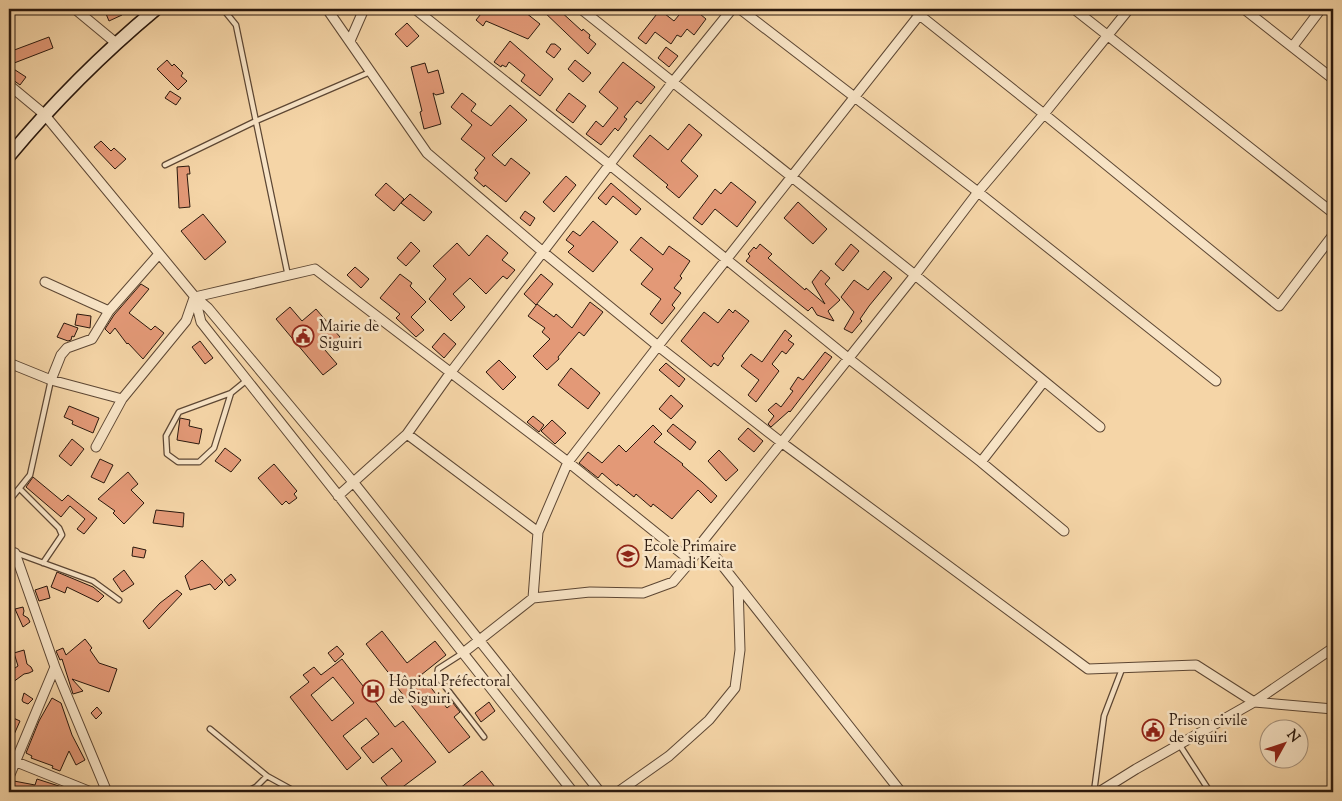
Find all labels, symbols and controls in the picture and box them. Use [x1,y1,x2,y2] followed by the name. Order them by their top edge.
[319,317,379,355] place label: Mairie de Siguiri
[291,324,315,348] public building icon: Mairie de Siguiri
[644,537,736,575] place label: Ecole Primaire Mamadi Keita
[616,544,640,568] school or university icon: Ecole Primaire Mamadi Keita
[389,672,510,710] place label: Hôpital Préfectoral de Siguiri
[361,679,385,703] hospital icon: Hôpital Préfectoral de Siguiri
[1169,711,1247,749] place label: Prison civile de siguiri
[1141,718,1165,742] public building icon: Prison civile de siguiri
[1260,718,1310,768] north arrow
[1281,726,1304,748] text: N

